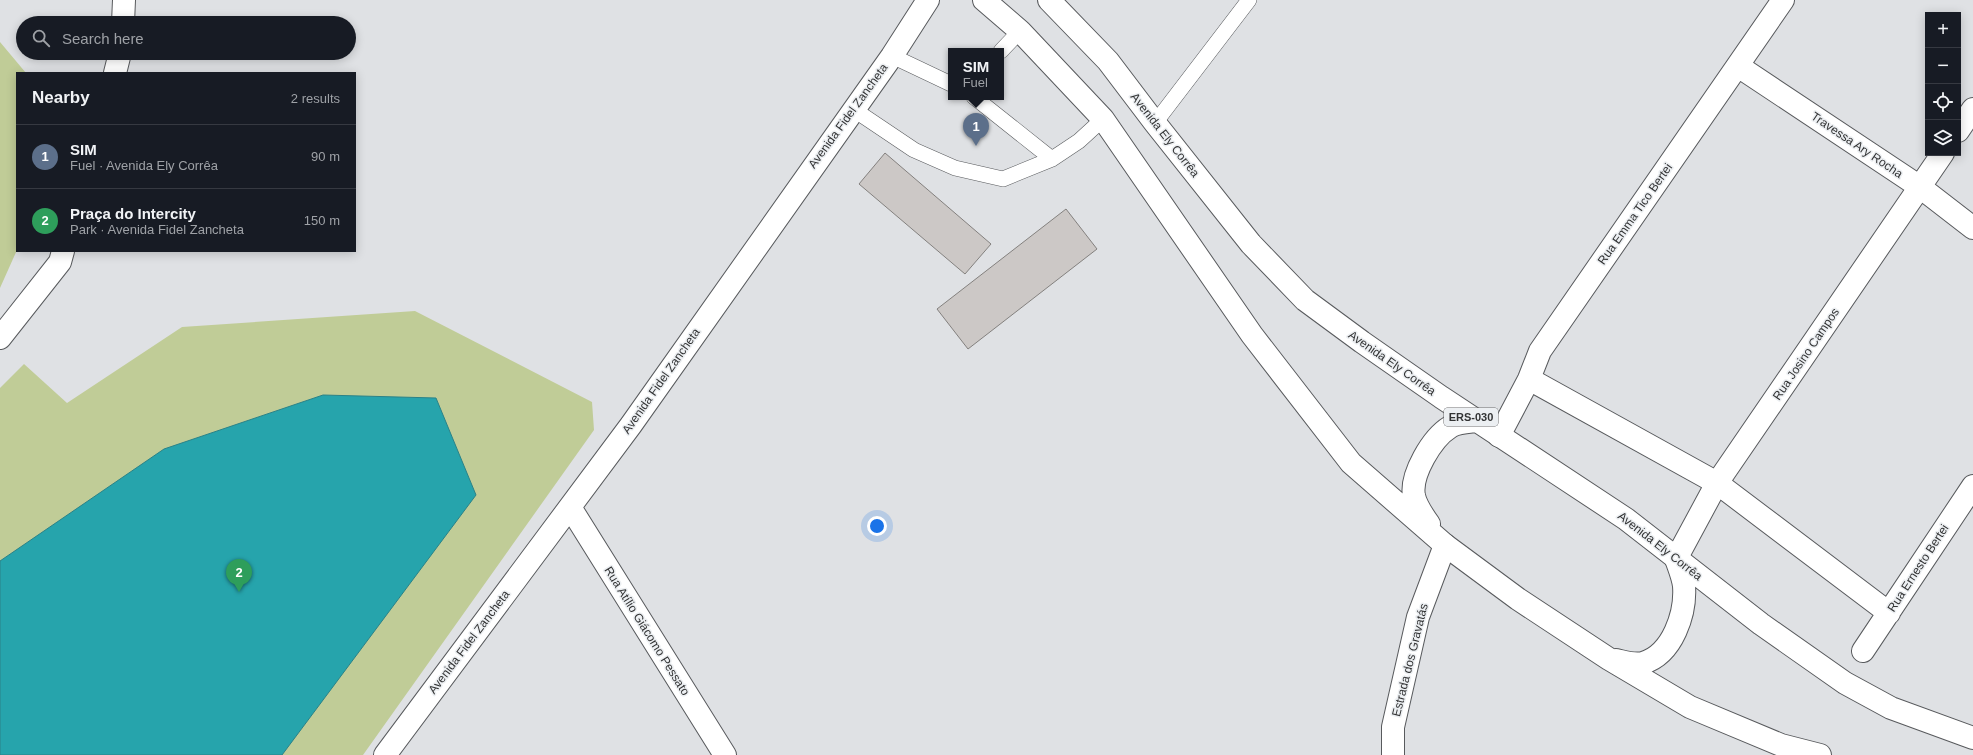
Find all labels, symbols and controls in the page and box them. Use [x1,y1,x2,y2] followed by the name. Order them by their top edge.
[1925,12,1961,156] map controls
[1925,12,1961,48] button: +
[16,16,356,60] search box
[30,27,52,49] icon: search
[62,30,144,47] text: Search here
[948,48,1004,100] popup
[1925,48,1961,84] button: −
[963,58,989,75] text: SIM
[805,61,891,171] street label: Avenida Fidel Zancheta
[963,75,988,90] text: Fuel
[1925,84,1961,120] button: locate
[32,88,90,107] text: Nearby
[1128,90,1202,180] street label: Avenida Ely Corrêa
[291,91,340,106] text: 2 results
[1808,109,1906,181] street label: Travessa Ary Rocha
[963,113,989,146] pin: 1
[1925,120,1961,156] button: layers
[70,141,97,158] text: SIM
[41,149,49,164] text: 1
[311,149,340,164] text: 90 m
[70,158,218,173] text: Fuel · Avenida Ely Corrêa
[1595,161,1675,267] street label: Rua Emma Tico Bertei
[70,205,196,222] text: Praça do Intercity
[41,213,49,228] text: 2
[304,213,340,228] text: 150 m
[70,222,244,237] text: Park · Avenida Fidel Zancheta
[1770,305,1842,403] street label: Rua Josino Campos
[619,325,703,437] street label: Avenida Fidel Zancheta
[1346,328,1439,399] street label: Avenida Ely Corrêa
[1444,408,1498,426] road number: ERS-030
[1615,509,1705,583] street label: Avenida Ely Corrêa
[867,516,887,536] your location
[1885,522,1951,614] street label: Rua Ernesto Bertei
[226,559,252,592] pin: 2
[601,564,693,698] street label: Rua Atílio Giácomo Pessato
[426,587,513,696] street label: Avenida Fidel Zancheta
[1389,602,1431,718] street label: Estrada dos Gravatás

